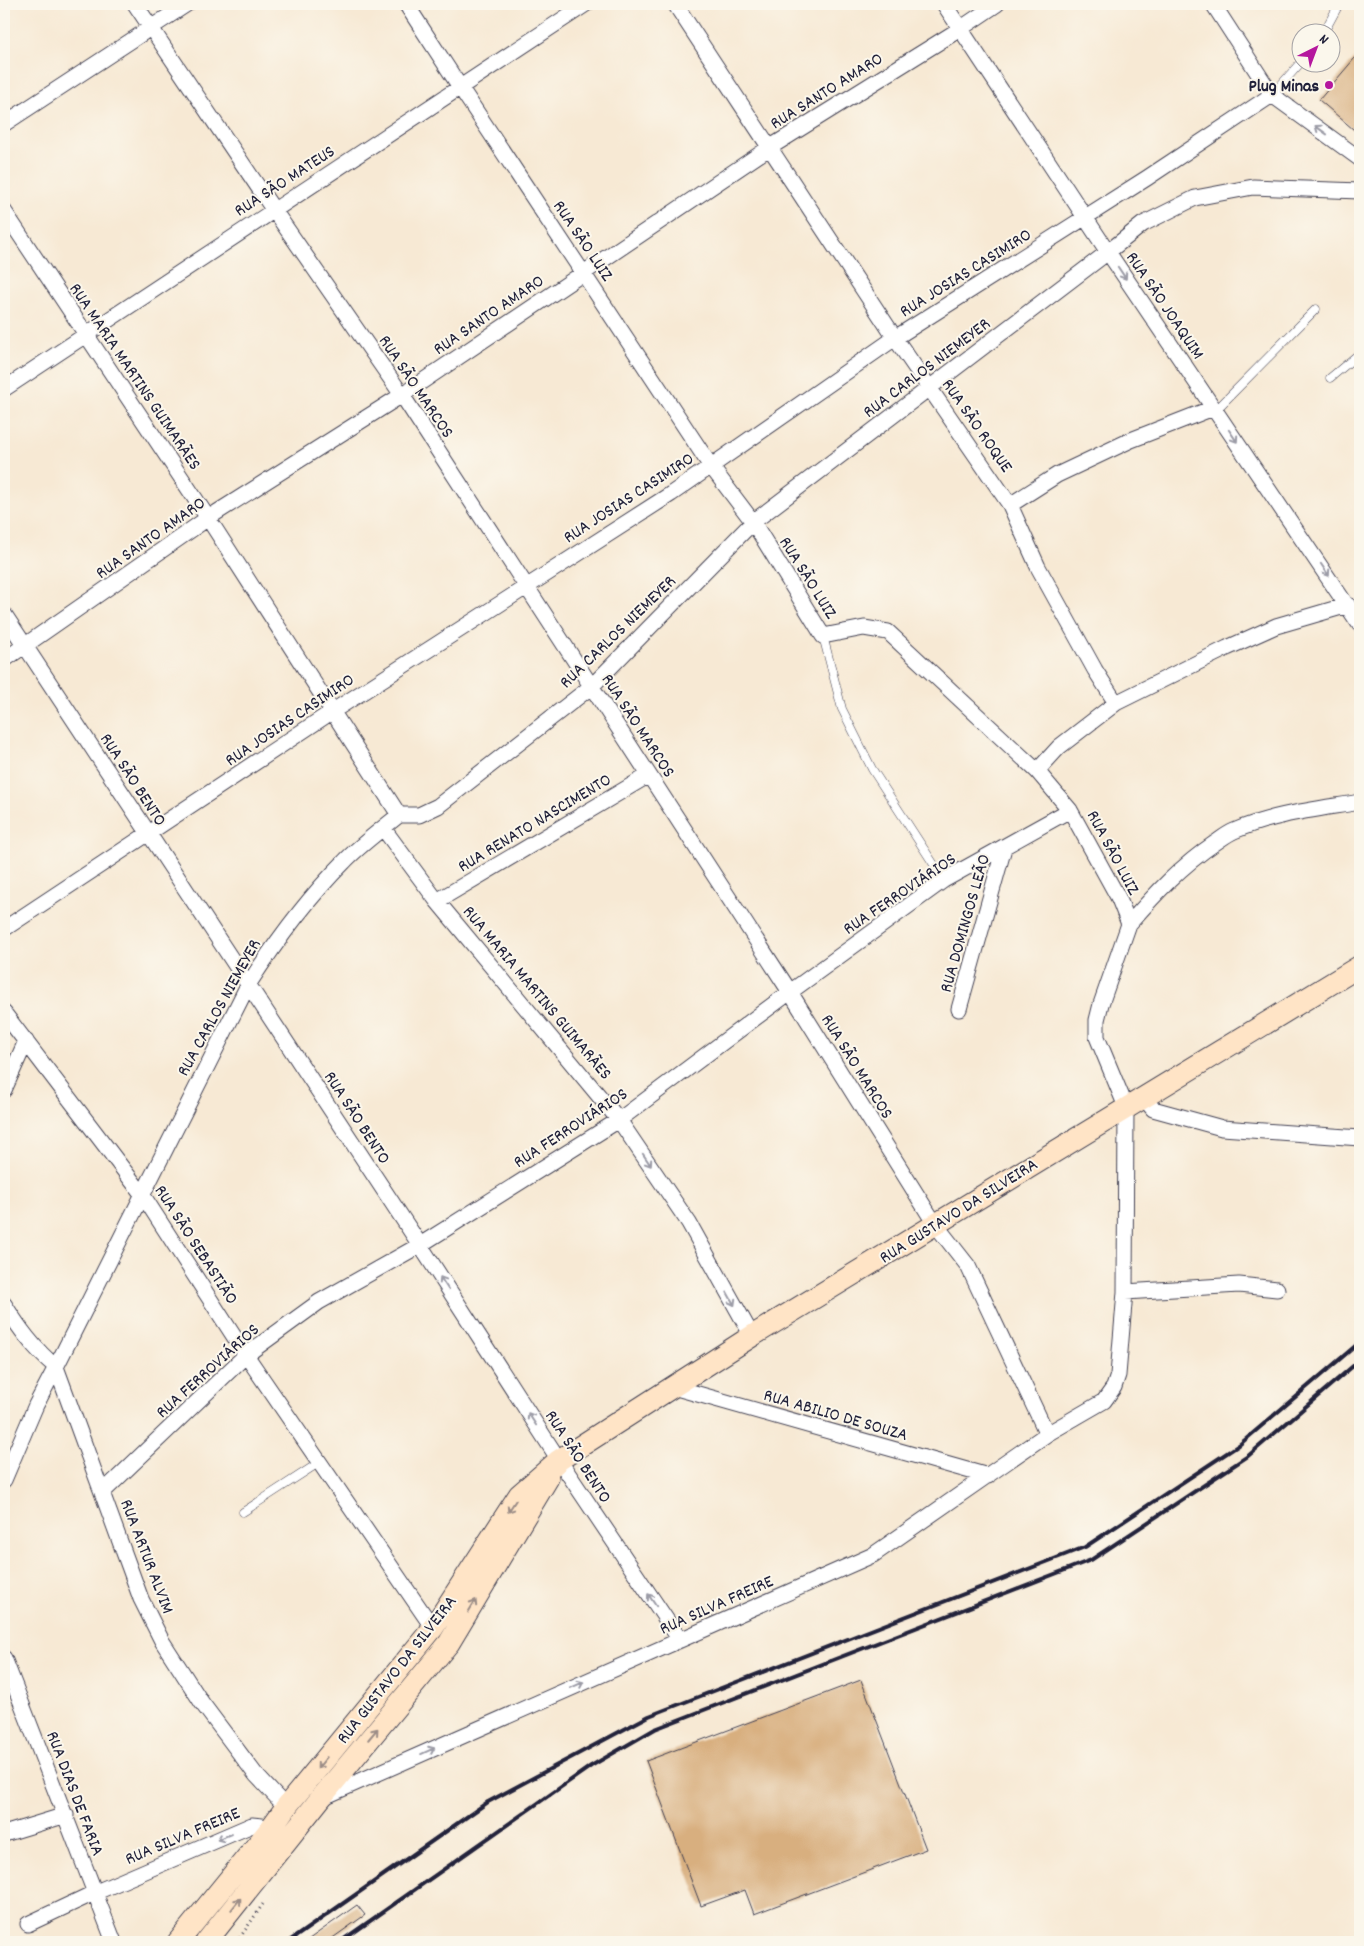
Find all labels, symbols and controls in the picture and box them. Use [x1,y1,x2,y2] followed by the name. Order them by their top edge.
[1292,22,1342,72] north arrow
[1314,30,1333,50] text: N
[766,47,889,137] street label: RUA SANTO AMARO
[1249,75,1319,100] place label: Plug Minas
[1323,79,1335,91] marker: Plug Minas
[1314,125,1328,135] one-way arrow
[230,140,341,224] street label: RUA SÃO MATEUS
[546,196,618,287] street label: RUA SÃO LUIZ
[896,223,1037,325] street label: RUA JOSIAS CASIMIRO
[1119,248,1209,365] street label: RUA SÃO JOAQUIM
[1117,266,1127,280] one-way arrow
[429,270,550,363] street label: RUA SANTO AMARO
[62,279,206,476] street label: RUA MARIA MARTINS GUIMARÃES
[859,313,996,425] street label: RUA CARLOS NIEMEYER
[371,331,459,444] street label: RUA SÃO MARCOS
[934,374,1018,478] street label: RUA SÃO ROQUE
[1228,429,1238,443] one-way arrow
[559,447,700,551] street label: RUA JOSIAS CASIMIRO
[91,492,211,586] street label: RUA SANTO AMARO
[772,532,842,624] street label: RUA SÃO LUIZ
[1320,563,1330,577] one-way arrow
[555,570,683,695] street label: RUA CARLOS NIEMEYER
[221,668,360,774] street label: RUA JOSIAS CASIMIRO
[594,669,680,783] street label: RUA SÃO MARCOS
[92,729,171,832] street label: RUA SÃO BENTO
[454,768,617,880] street label: RUA RENATO NASCIMENTO
[1079,806,1145,900] street label: RUA SÃO LUIZ
[839,848,962,942] street label: RUA FERROVIÁRIOS
[935,852,998,996] street label: RUA DOMINGOS LEÃO
[456,901,617,1086] street label: RUA MARIA MARTINS GUIMARÃES
[172,935,268,1081] street label: RUA CARLOS NIEMEYER
[814,1010,898,1125] street label: RUA SÃO MARCOS
[316,1067,395,1170] street label: RUA SÃO BENTO
[509,1083,633,1175] street label: RUA FERROVIÁRIOS
[642,1153,652,1167] one-way arrow
[875,1153,1043,1271] street label: RUA GUSTAVO DA SILVEIRA
[147,1181,243,1310] street label: RUA SÃO SEBASTIÃO
[439,1276,450,1290] one-way arrow
[726,1291,736,1306] one-way arrow
[151,1318,266,1425] street label: RUA FERROVIÁRIOS
[760,1384,911,1449] street label: RUA ABILIO DE SOUZA
[537,1406,616,1509] street label: RUA SÃO BENTO
[527,1413,537,1427] one-way arrow
[112,1496,179,1618] street label: RUA ARTUR ALVIM
[506,1499,516,1513] one-way arrow
[656,1570,778,1643] street label: RUA SILVA FREIRE
[332,1591,464,1750] street label: RUA GUSTAVO DA SILVEIRA
[647,1593,657,1607] one-way arrow
[467,1599,477,1613] one-way arrow
[569,1680,584,1690] one-way arrow
[38,1728,109,1860] street label: RUA DIAS DE FARIA
[368,1728,379,1741] one-way arrow
[420,1745,435,1755] one-way arrow
[316,1756,327,1769] one-way arrow
[122,1802,244,1873] street label: RUA SILVA FREIRE
[217,1833,232,1843] one-way arrow
[231,1898,242,1911] one-way arrow

